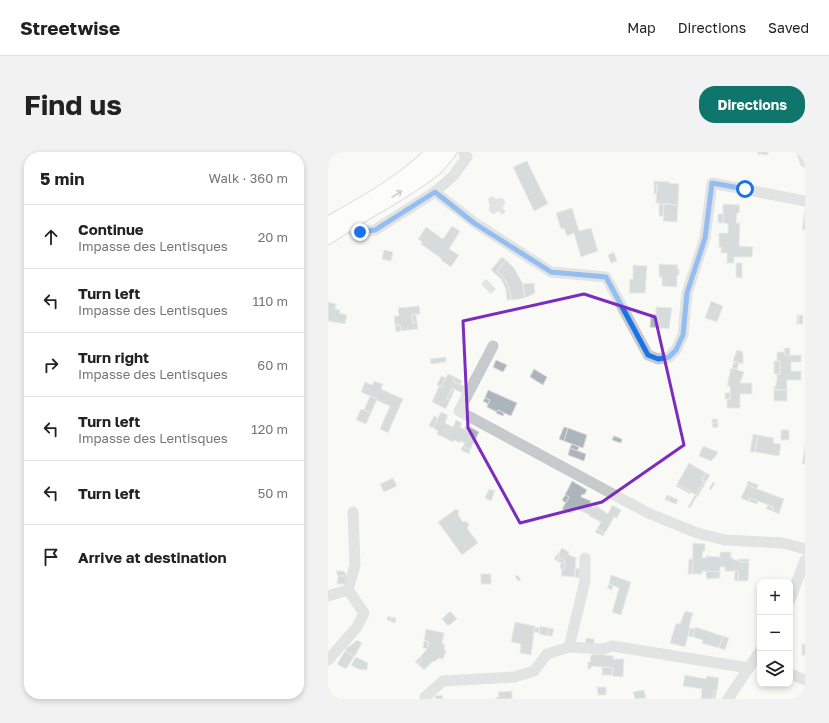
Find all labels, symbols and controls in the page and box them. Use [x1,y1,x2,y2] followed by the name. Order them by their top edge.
[20,16,120,39] text: Streetwise
[627,19,656,36] text: Map
[678,19,746,36] text: Directions
[768,19,809,36] text: Saved
[699,86,805,123] button: Directions
[24,88,122,121] text: Find us
[40,168,84,189] text: 5 min
[209,170,288,186] text: Walk · 360 m
[736,180,754,198] route start
[391,190,402,198] one-way arrow
[78,220,144,238] text: Continue
[351,223,369,241] route end
[40,226,62,248] icon: ahead
[258,229,288,245] text: 20 m
[78,238,228,254] text: Impasse des Lentisques
[78,284,140,302] text: Turn left
[40,290,62,312] icon: left
[253,293,288,309] text: 110 m
[78,302,228,318] text: Impasse des Lentisques
[78,348,149,366] text: Turn right
[40,354,62,376] icon: right
[257,357,288,373] text: 60 m
[78,366,228,382] text: Impasse des Lentisques
[78,412,140,430] text: Turn left
[40,418,62,440] icon: left
[251,421,288,437] text: 120 m
[78,430,228,446] text: Impasse des Lentisques
[40,482,62,504] icon: left
[78,484,140,502] text: Turn left
[258,485,288,501] text: 50 m
[40,546,62,568] icon: arrive
[78,548,227,566] text: Arrive at destination
[757,579,793,687] map controls
[757,579,793,615] button: +
[757,615,793,651] button: −
[757,651,793,687] button: layers

